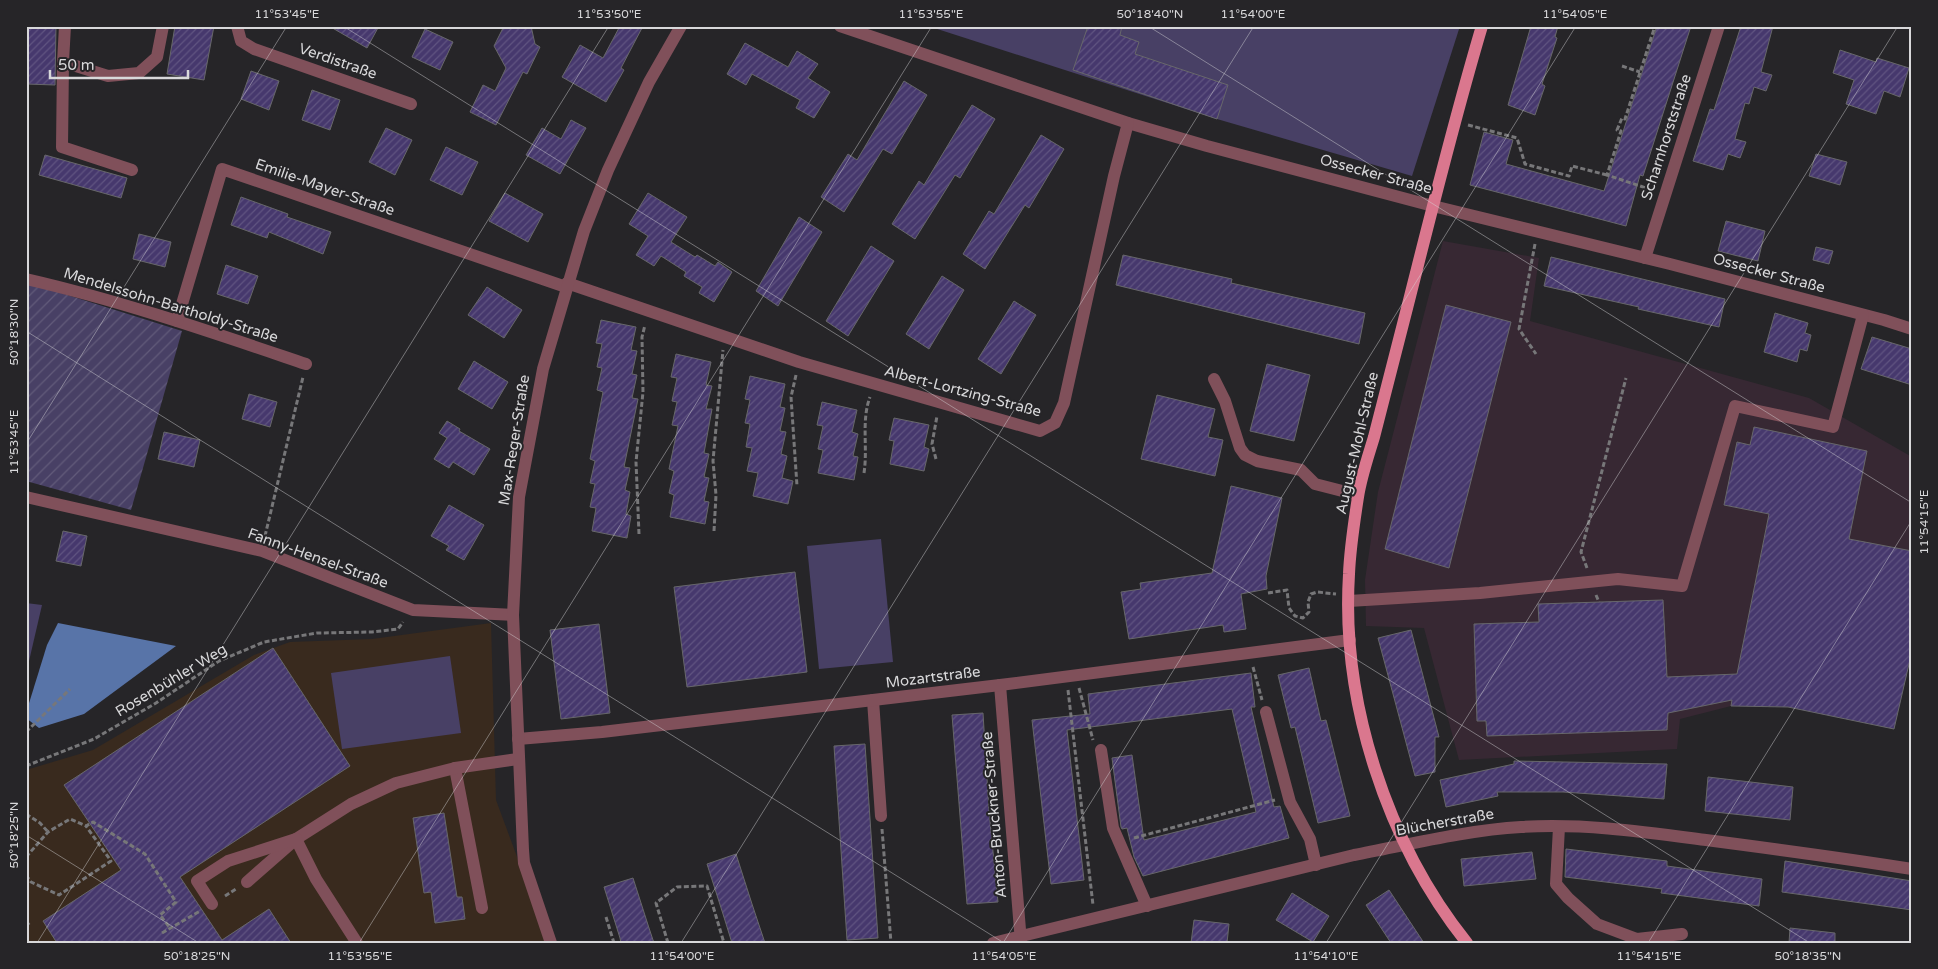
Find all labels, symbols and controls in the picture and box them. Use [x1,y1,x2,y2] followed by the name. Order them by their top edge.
[254,7,320,21] text: 11°53'45"E
[576,7,642,21] text: 11°53'50"E
[898,7,964,21] text: 11°53'55"E
[1117,7,1184,21] text: 50°18'40"N
[1220,7,1286,21] text: 11°54'00"E
[1542,7,1608,21] text: 11°54'05"E
[297,39,379,83] street label: Verdistraße
[50,48,188,80] scale bar
[58,56,95,74] text: 50 m
[1637,72,1695,202] street label: Scharnhorststraße
[1318,150,1434,198] street label: Ossecker Straße
[253,155,397,219] street label: Emilie-Mayer-Straße
[1711,249,1827,297] street label: Ossecker Straße
[62,264,280,346] street label: Mendelssohn-Bartholdy-Straße
[7,299,21,366] text: 50°18'30"N
[883,361,1043,421] street label: Albert-Lortzing-Straße
[1332,370,1382,516] street label: August-Mohl-Straße
[495,373,533,507] street label: Max-Reger-Straße
[7,409,21,475] text: 11°53'45"E
[1917,489,1931,555] text: 11°54'15"E
[245,524,391,592] street label: Fanny-Hensel-Straße
[112,640,230,720] street label: Rosenbühler Weg
[885,662,981,692] street label: Mozartstraße
[978,731,1010,899] street label: Anton-Bruckner-Straße
[7,802,21,869] text: 50°18'25"N
[1395,805,1495,839] street label: Blücherstraße
[164,949,231,963] text: 50°18'25"N
[327,949,393,963] text: 11°53'55"E
[649,949,715,963] text: 11°54'00"E
[971,949,1037,963] text: 11°54'05"E
[1293,949,1359,963] text: 11°54'10"E
[1616,949,1682,963] text: 11°54'15"E
[1775,949,1842,963] text: 50°18'35"N

